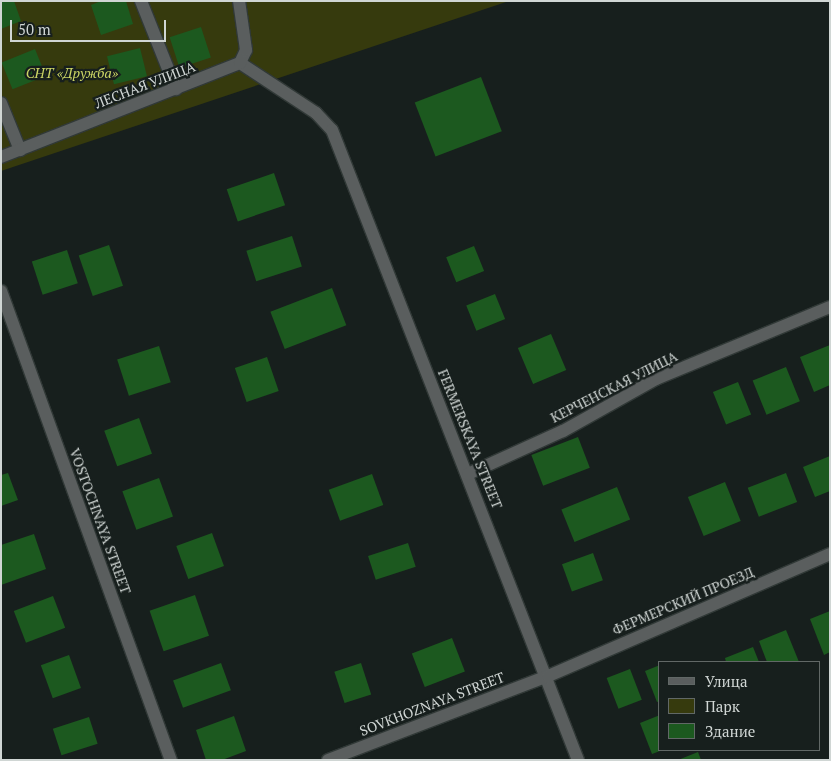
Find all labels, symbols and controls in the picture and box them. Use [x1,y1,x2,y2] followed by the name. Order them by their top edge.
[12,10,169,42] scale bar
[18,19,51,39] text: 50 m
[92,58,198,112] street label: ЛЕСНАЯ УЛИЦА
[26,65,118,81] park label: СНТ «Дружба»
[548,348,680,426] street label: КЕРЧЕНСКАЯ УЛИЦА
[434,367,506,511] street label: FERMERSKAYA STREET
[66,446,134,596] street label: VOSTOCHNAYA STREET
[610,564,756,638] street label: ФЕРМЕРСКИЙ ПРОЕЗД
[658,661,821,751] legend
[357,669,507,739] street label: SOVKHOZNAYA STREET
[705,671,748,691] text: Улица
[705,696,740,716] text: Парк
[705,721,755,741] text: Здание

